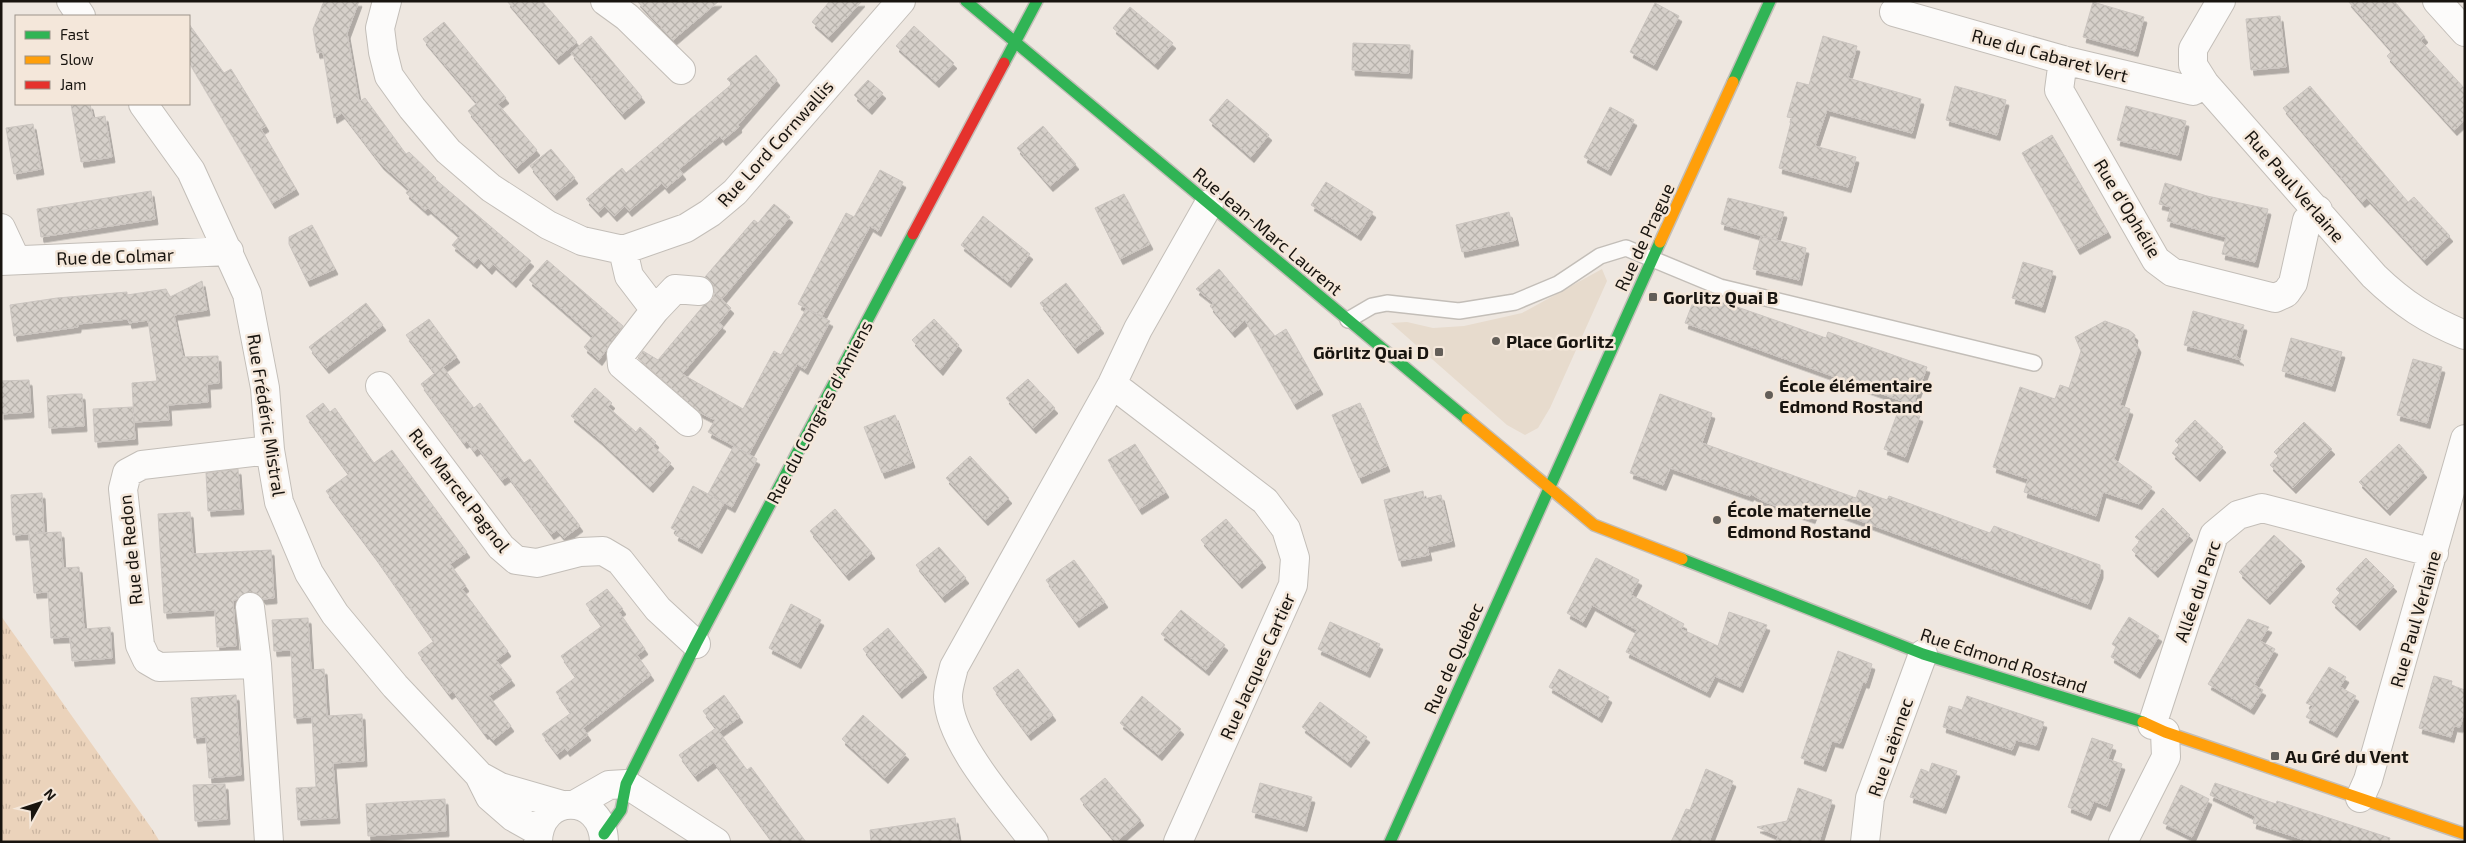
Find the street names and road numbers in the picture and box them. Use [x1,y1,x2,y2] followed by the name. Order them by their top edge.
[1969,24,2131,87] street label: Rue du Cabaret Vert
[712,75,838,211] street label: Rue Lord Cornwallis
[2240,125,2350,247] street label: Rue Paul Verlaine
[2090,155,2166,261] street label: Rue d'Ophélie
[1189,162,1347,300] street label: Rue Jean-Marc Laurent
[1609,179,1679,295] street label: Rue de Prague
[56,243,174,269] street label: Rue de Colmar
[761,317,877,507] street label: Rue du Congrès d'Amiens
[243,332,291,498] street label: Rue Frédéric Mistral
[405,424,516,557] street label: Rue Marcel Pagnol
[113,494,147,606] street label: Rue de Redon
[2169,537,2225,645] street label: Allée du Parc
[2385,548,2445,690] street label: Rue Paul Verlaine
[1215,589,1299,743] street label: Rue Jacques Cartier
[1419,599,1487,717] street label: Rue de Québec
[1918,623,2090,697] street label: Rue Edmond Rostand
[1863,694,1917,799] street label: Rue Laënnec

